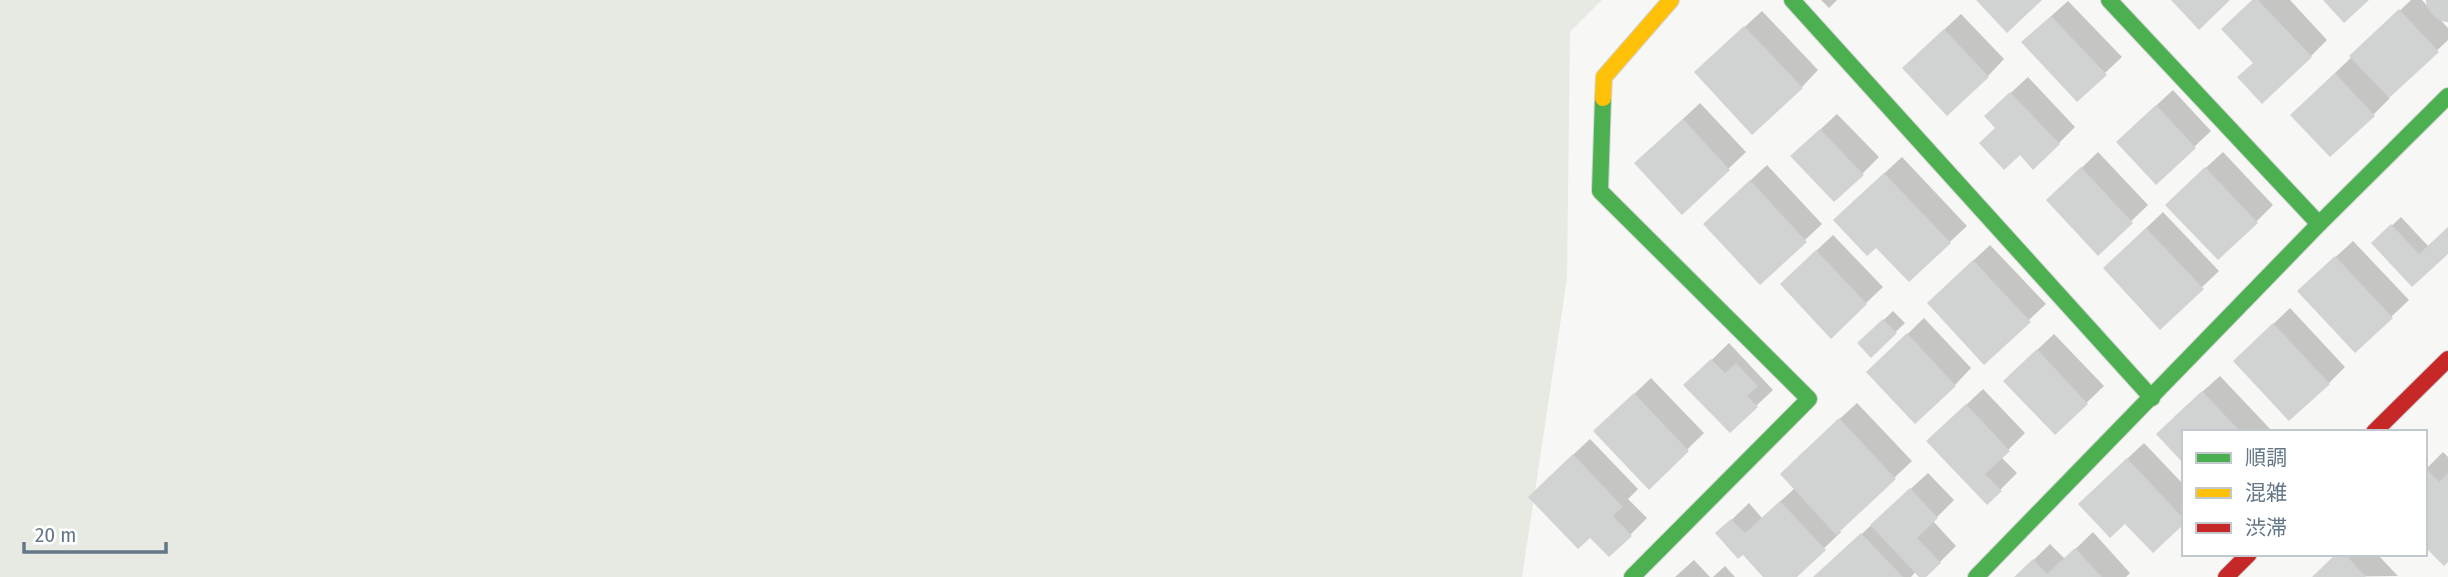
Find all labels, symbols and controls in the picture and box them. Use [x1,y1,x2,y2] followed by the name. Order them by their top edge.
[2182,430,2427,556] legend
[2245,445,2287,471] text: 順調
[2245,480,2287,506] text: 混雑
[24,510,166,554] scale bar
[2245,515,2287,541] text: 渋滞
[35,522,76,548] text: 20 m

